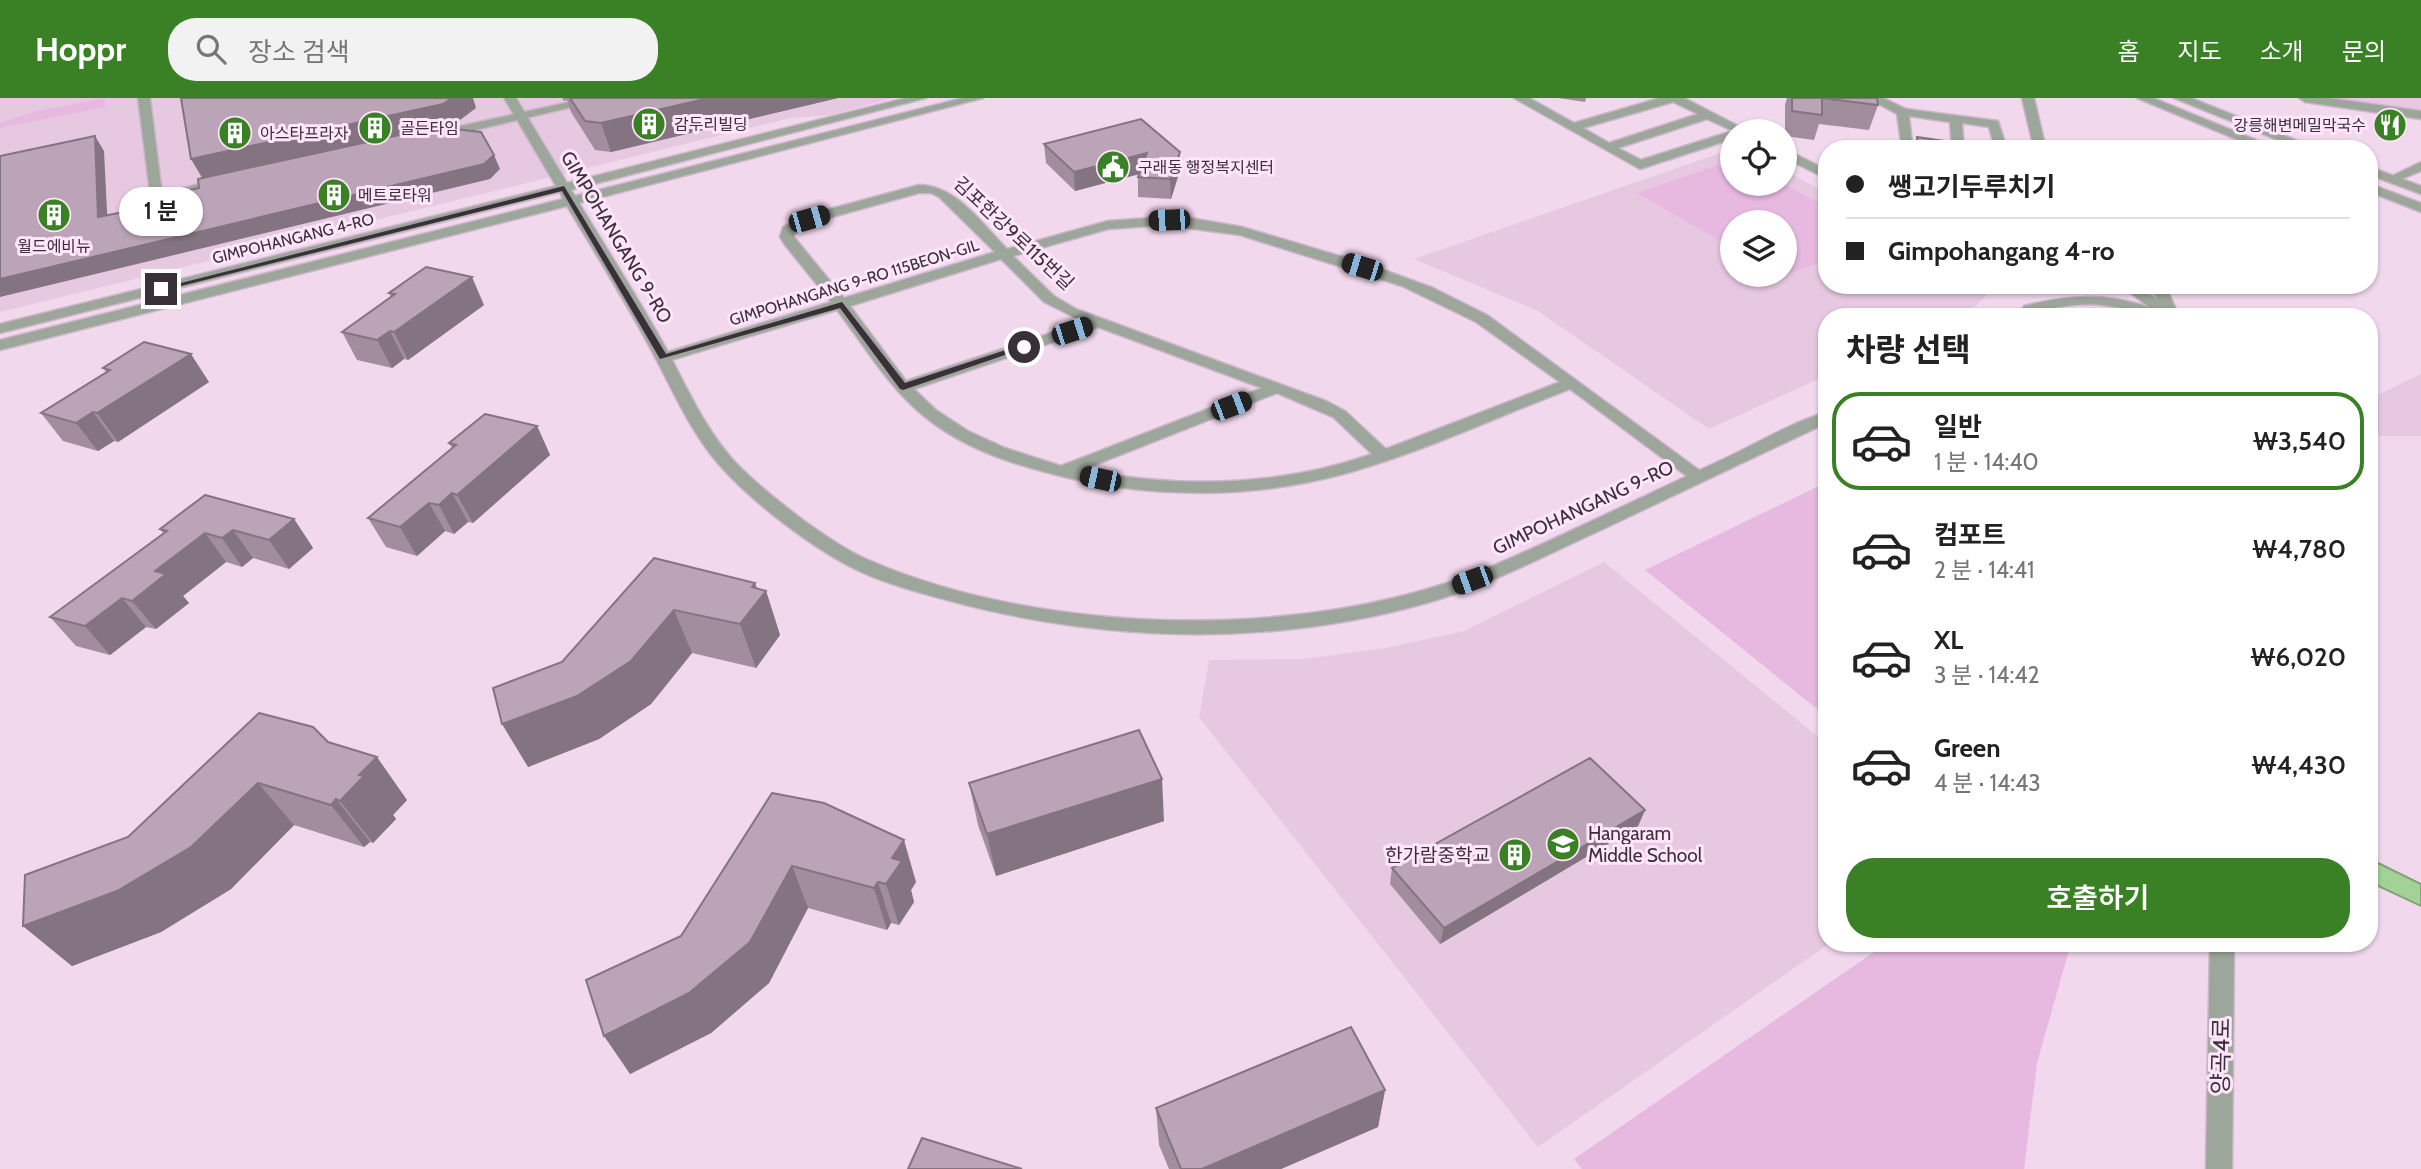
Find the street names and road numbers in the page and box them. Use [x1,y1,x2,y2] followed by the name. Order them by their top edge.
[556,147,677,327] street label: GIMPOHANGANG 9-RO
[949,172,1078,295] street label: 김포한강9로115번길
[210,209,376,268] street label: GIMPOHANGANG 4-RO
[727,235,981,330] street label: GIMPOHANGANG 9-RO 115BEON-GIL
[1489,455,1677,559] street label: GIMPOHANGANG 9-RO
[2206,1017,2236,1095] street label: 양곡4로

